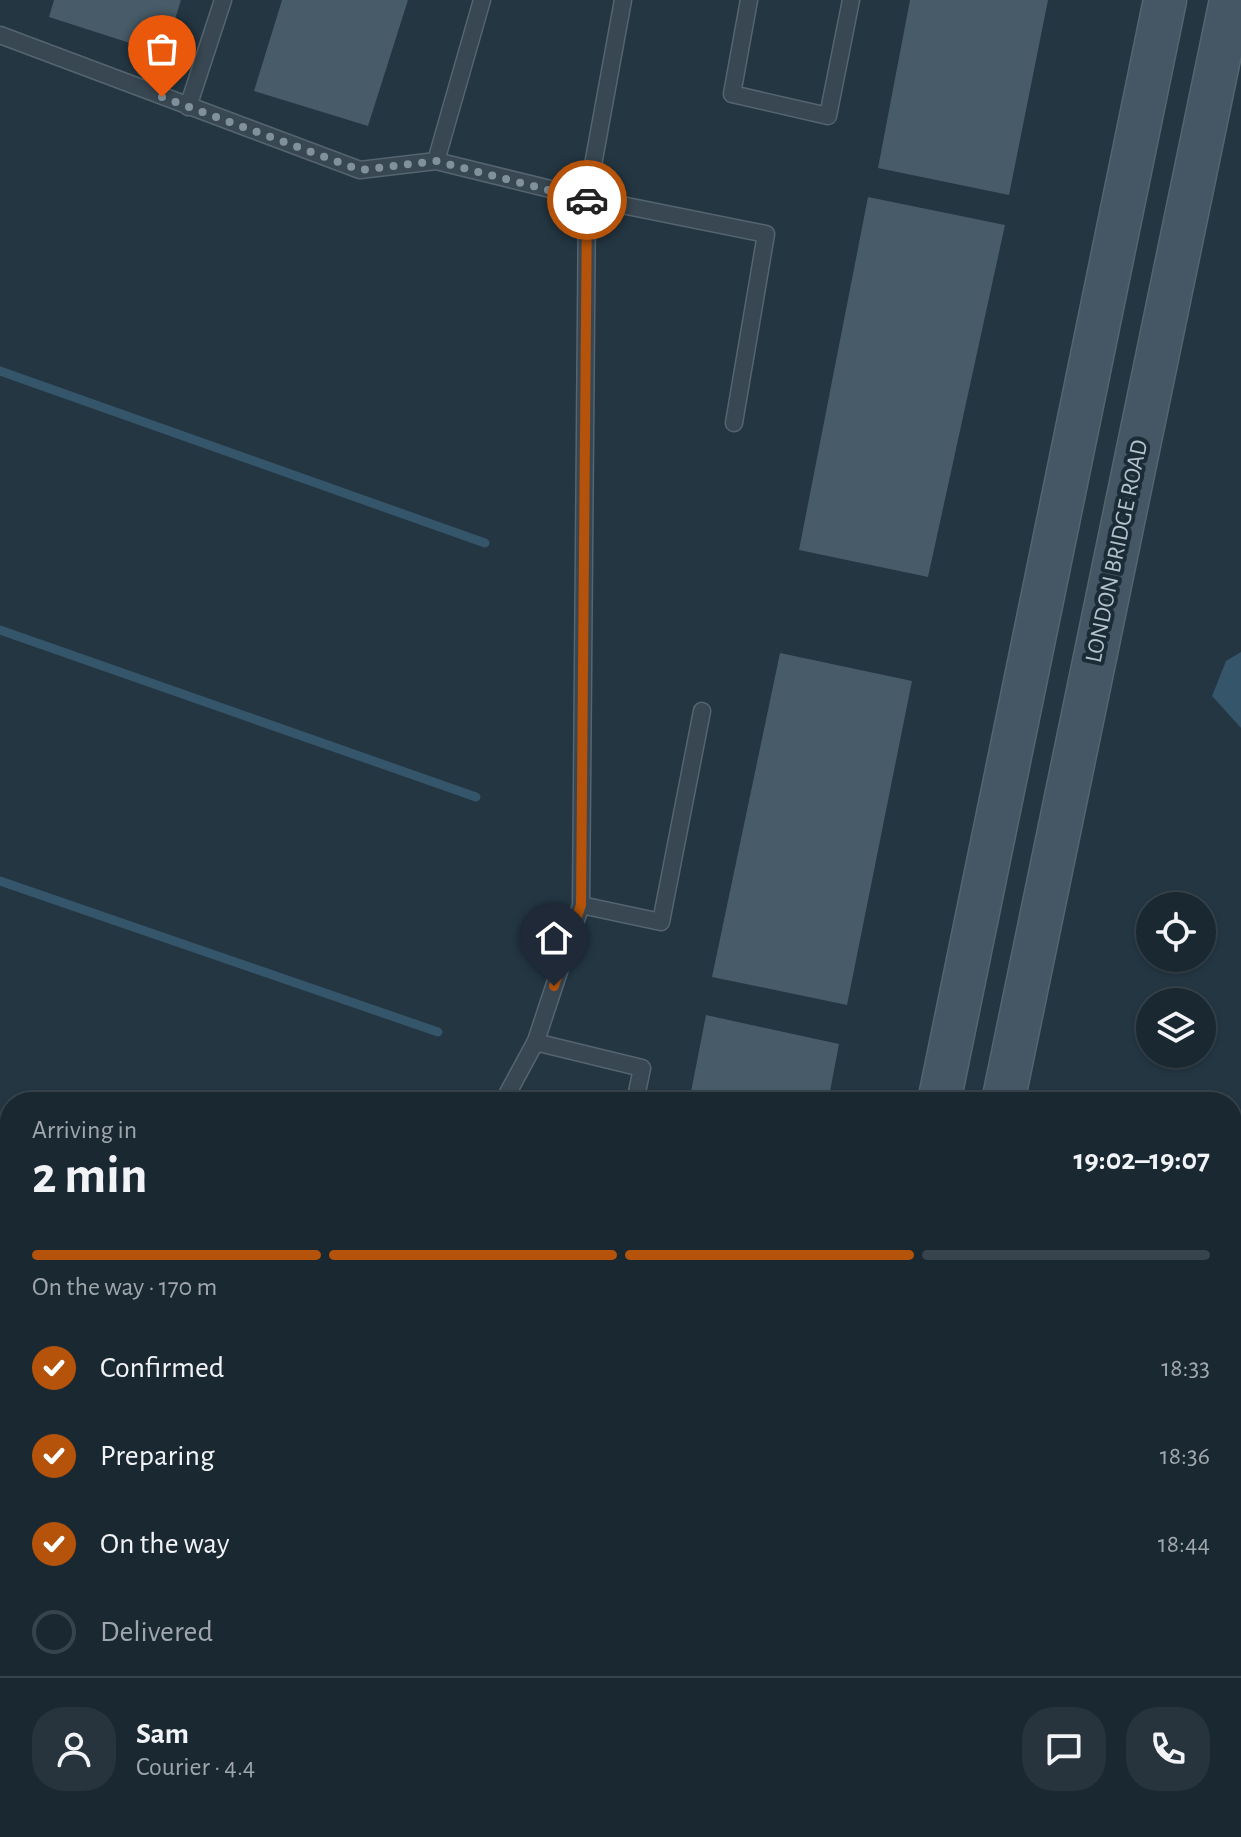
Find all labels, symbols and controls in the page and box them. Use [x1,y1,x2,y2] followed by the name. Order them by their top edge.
[128,15,196,97] pin
[140,27,184,71] icon: bag
[547,160,627,240] courier
[565,178,609,222] icon: car
[1082,438,1152,665] street label: LONDON BRIDGE ROAD
[1136,892,1216,1068] map controls
[1136,892,1216,972] button: locate
[520,904,588,986] pin
[532,916,576,960] icon: home
[1136,988,1216,1068] button: layers
[32,1117,137,1143] text: Arriving in
[1074,1145,1210,1175] text: 19:02–19:07
[32,1150,147,1202] text: 2 min
[32,1274,217,1300] text: On the way · 170 m
[32,1346,76,1390] icon: check
[100,1353,224,1383] text: Confirmed
[1161,1355,1210,1381] text: 18:33
[32,1434,76,1478] icon: check
[100,1441,215,1471] text: Preparing
[1160,1443,1210,1469] text: 18:36
[32,1522,76,1566] icon: check
[100,1529,229,1559] text: On the way
[1158,1531,1210,1557] text: 18:44
[100,1617,213,1647] text: Delivered
[32,1707,116,1791] button: person
[1022,1707,1106,1791] button: chat
[1126,1707,1210,1791] button: phone
[136,1719,189,1749] text: Sam
[136,1754,255,1780] text: Courier · 4.4

